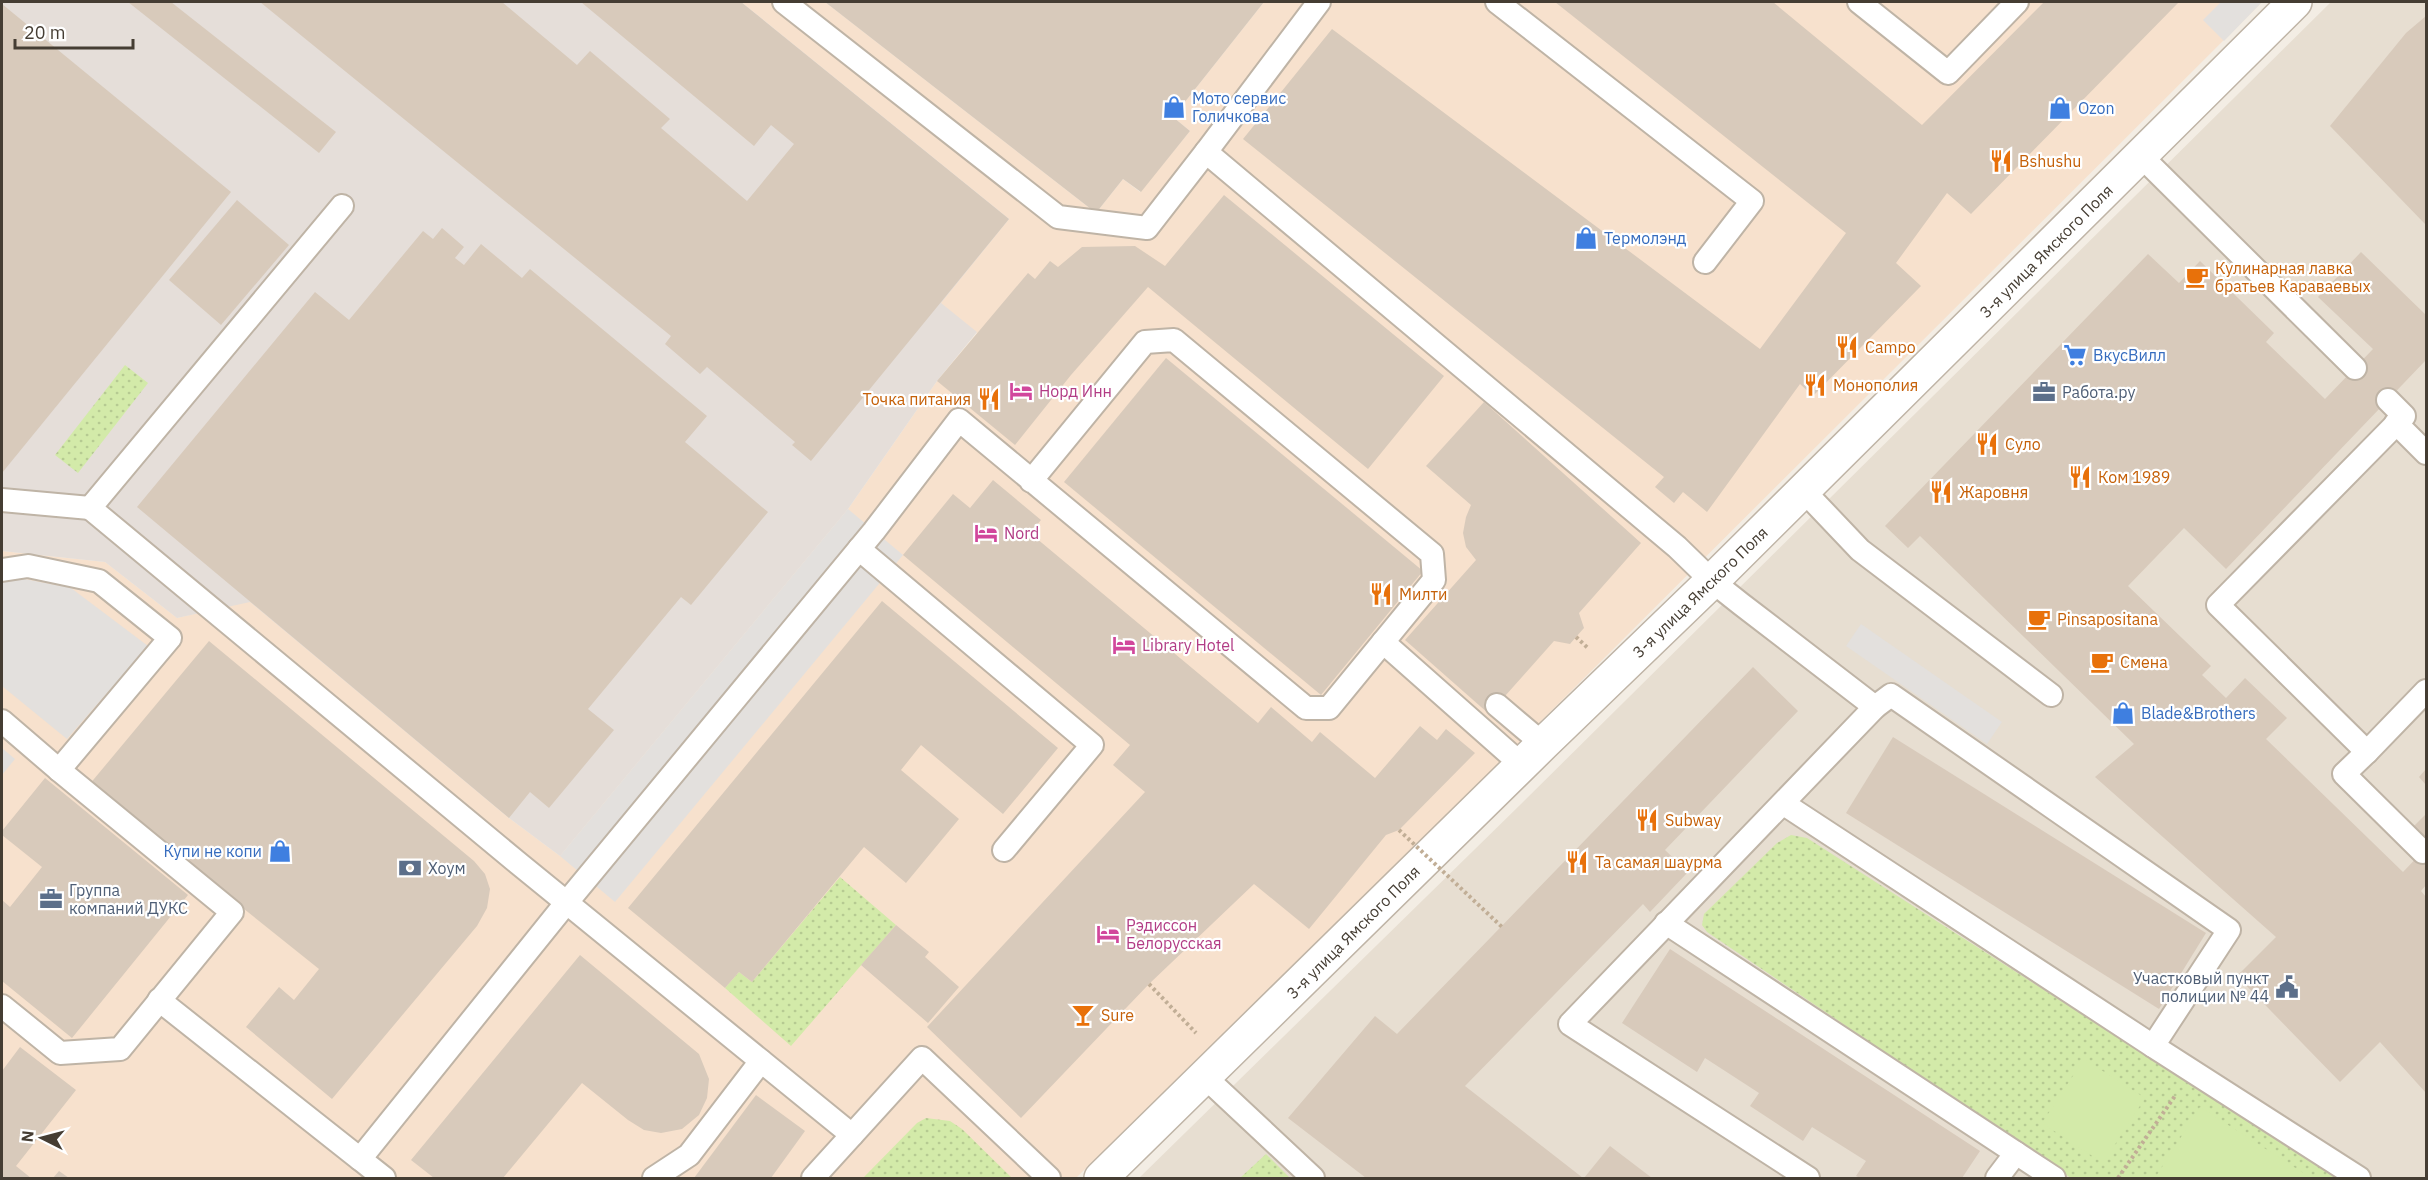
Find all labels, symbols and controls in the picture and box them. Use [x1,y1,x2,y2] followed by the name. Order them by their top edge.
[15,12,134,50] scale bar
[24,21,66,44] text: 20 m
[1192,88,1286,126] place label: Мото сервис Голичкова
[1161,94,1187,120] shop icon: Мото сервис Голичкова
[2047,95,2073,121] shop icon: Ozon
[2078,98,2115,118] place label: Ozon
[1988,148,2014,174] restaurant icon: Bshushu
[2019,151,2081,171] place label: Bshushu
[1975,180,2117,322] street label: 3-я улица Ямского Поля
[1573,225,1599,251] shop icon: Термолэнд
[1604,228,1687,248] place label: Термолэнд
[2215,258,2371,296] place label: Кулинарная лавка братьев Караваевых
[2184,264,2210,290] cafe icon: Кулинарная лавка братьев Караваевых
[1834,334,1860,360] restaurant icon: Campo
[1865,337,1916,357] place label: Campo
[2062,342,2088,368] supermarket icon: ВкусВилл
[2093,345,2166,365] place label: ВкусВилл
[1802,372,1828,398] restaurant icon: Монополия
[1833,375,1918,395] place label: Монополия
[1008,378,1034,404] hotel icon: Норд Инн
[2031,379,2057,405] office icon: Работа.ру
[1039,381,1112,401] place label: Норд Инн
[2062,382,2136,402] place label: Работа.ру
[976,386,1002,412] restaurant icon: Точка питания
[863,389,971,409] place label: Точка питания
[1974,431,2000,457] restaurant icon: Суло
[2005,434,2041,454] place label: Суло
[2067,464,2093,490] restaurant icon: Ком 1989
[2098,467,2170,487] place label: Ком 1989
[1928,479,1954,505] restaurant icon: Жаровня
[1959,482,2028,502] place label: Жаровня
[973,520,999,546] hotel icon: Nord
[1628,522,1772,662] street label: 3-я улица Ямского Поля
[1004,523,1039,543] place label: Nord
[1368,581,1394,607] restaurant icon: Милти
[1399,584,1447,604] place label: Милти
[2026,606,2052,632] cafe icon: Pinsapositana
[2057,609,2158,629] place label: Pinsapositana
[1111,632,1137,658] hotel icon: Library Hotel
[1142,635,1234,655] place label: Library Hotel
[2089,649,2115,675] cafe icon: Смена
[2120,652,2168,672] place label: Смена
[2110,700,2136,726] shop icon: Blade&Brothers
[2141,703,2256,723] place label: Blade&Brothers
[1634,807,1660,833] restaurant icon: Subway
[1665,810,1721,830] place label: Subway
[267,838,293,864] shop icon: Купи не копи
[163,841,262,861] place label: Купи не копи
[1564,849,1590,875] restaurant icon: Та самая шаурма
[1595,852,1723,872] place label: Та самая шаурма
[397,855,423,881] bank icon: Хоум
[428,858,466,878] place label: Хоум
[1282,861,1424,1003] street label: 3-я улица Ямского Поля
[69,880,188,918] place label: Группа компаний ДУКС
[38,886,64,912] office icon: Группа компаний ДУКС
[1126,915,1222,953] place label: Рэдиссон Белорусская
[1095,921,1121,947] hotel icon: Рэдиссон Белорусская
[2133,968,2269,1006] place label: Участковый пункт полиции № 44
[2274,974,2300,1000] public building icon: Участковый пункт полиции № 44
[1070,1002,1096,1028] bar icon: Sure
[1101,1005,1134,1025] place label: Sure
[12,1108,72,1168] north arrow
[17,1130,38,1143] text: N

